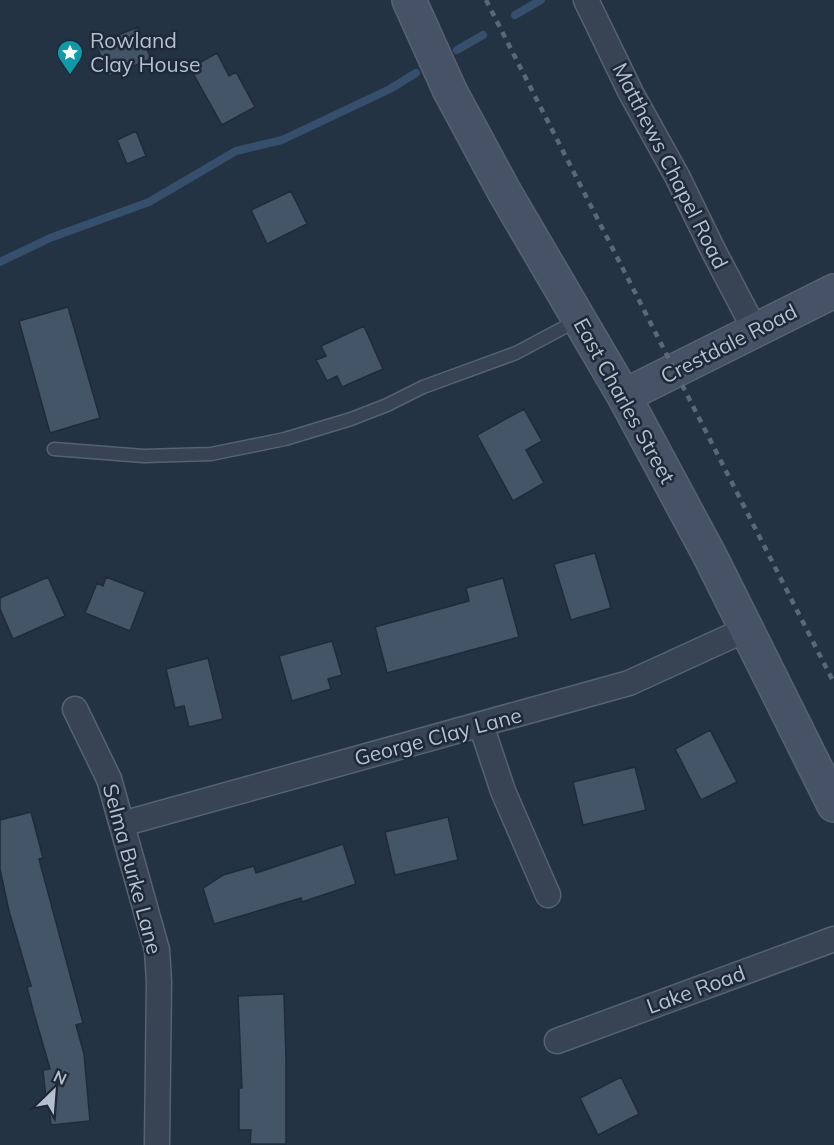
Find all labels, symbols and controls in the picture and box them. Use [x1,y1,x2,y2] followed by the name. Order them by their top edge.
[90,27,201,77] place label: Rowland Clay House
[55,38,85,76] place icon: Rowland Clay House
[608,58,734,273] street label: Matthews Chapel Road
[656,298,801,389] street label: Crestdale Road
[569,313,681,488] street label: East Charles Street
[351,701,524,771] street label: George Clay Lane
[98,781,168,957] street label: Selma Burke Lane
[643,959,748,1019] street label: Lake Road
[24,1061,84,1121] north arrow
[51,1066,70,1089] text: N

